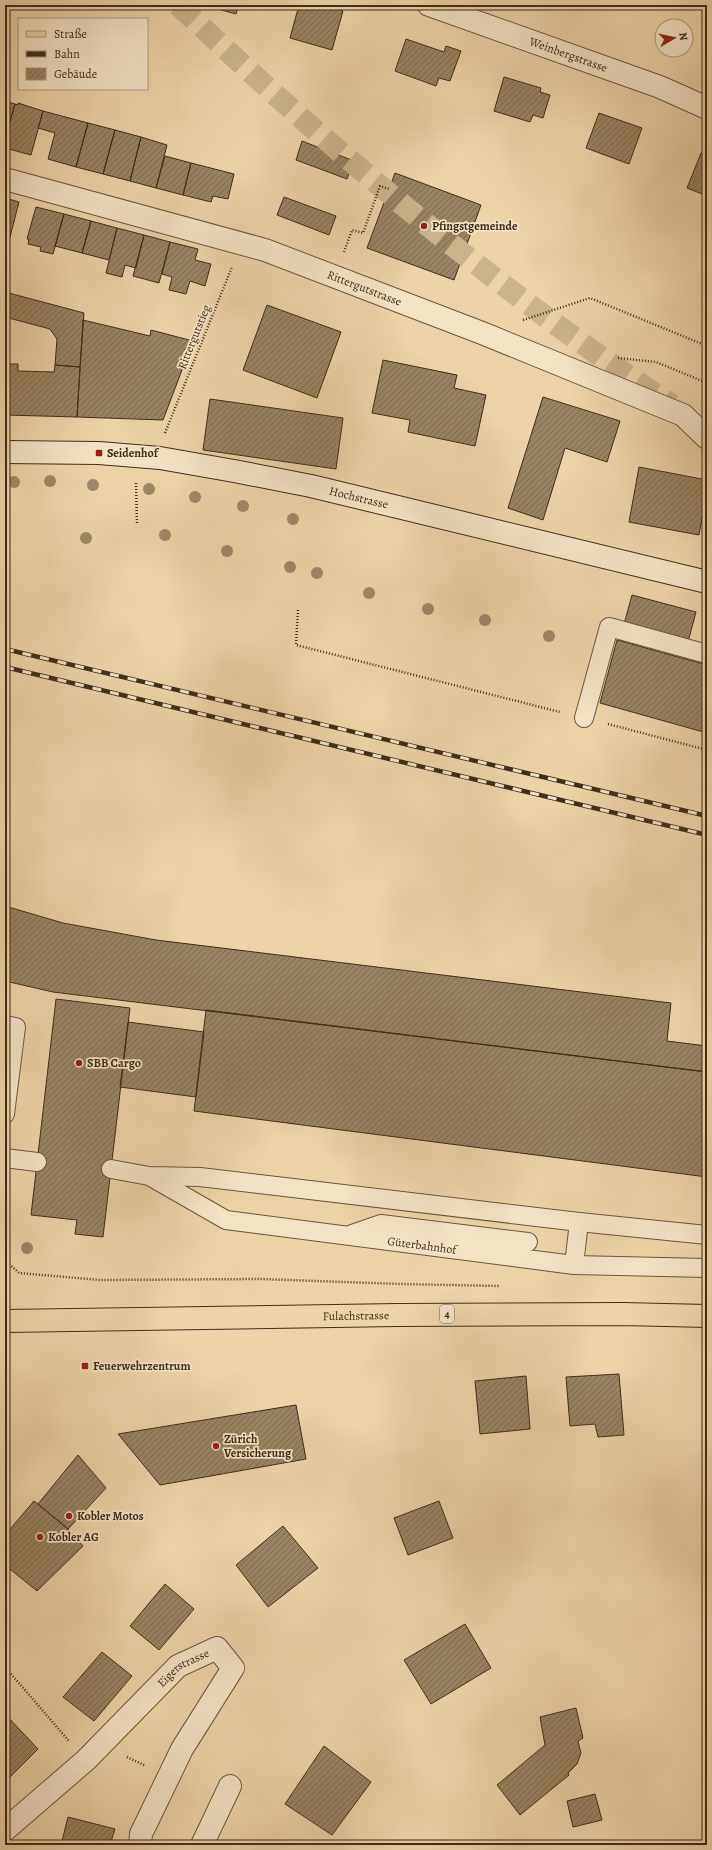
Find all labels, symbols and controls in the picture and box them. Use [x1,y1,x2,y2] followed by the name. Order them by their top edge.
[18,18,148,90] legend
[654,18,694,58] north arrow
[54,26,87,42] text: Straße
[675,31,691,42] text: N
[526,33,610,76] street label: Weinbergstrasse
[54,46,80,62] text: Bahn
[54,66,97,82] text: Gebäude
[432,218,518,234] place label: Pfingstgemeinde
[419,221,429,231] marker: Pfingstgemeinde
[325,266,404,310] street label: Rittergutstrasse
[174,302,214,372] street label: Rittergutstieg
[107,445,160,461] place label: Seidenhof
[94,448,104,458] marker: Seidenhof
[328,483,390,512] street label: Hochstrasse
[87,1055,141,1071] place label: SBB Cargo
[74,1058,84,1068] marker: SBB Cargo
[387,1233,459,1258] street label: Güterbahnhof
[440,1305,454,1323] road number: 4
[323,1307,389,1324] street label: Fulachstrasse
[93,1358,190,1374] place label: Feuerwehrzentrum
[80,1361,90,1371] marker: Feuerwehrzentrum
[223,1431,292,1461] place label: Zürich Versicherung
[211,1441,221,1451] marker: Zürich Versicherung
[77,1508,144,1524] place label: Kobler Motos
[64,1511,74,1521] marker: Kobler Motos
[48,1529,99,1545] place label: Kobler AG
[35,1532,45,1542] marker: Kobler AG
[154,1645,212,1691] street label: Eigerstrasse

